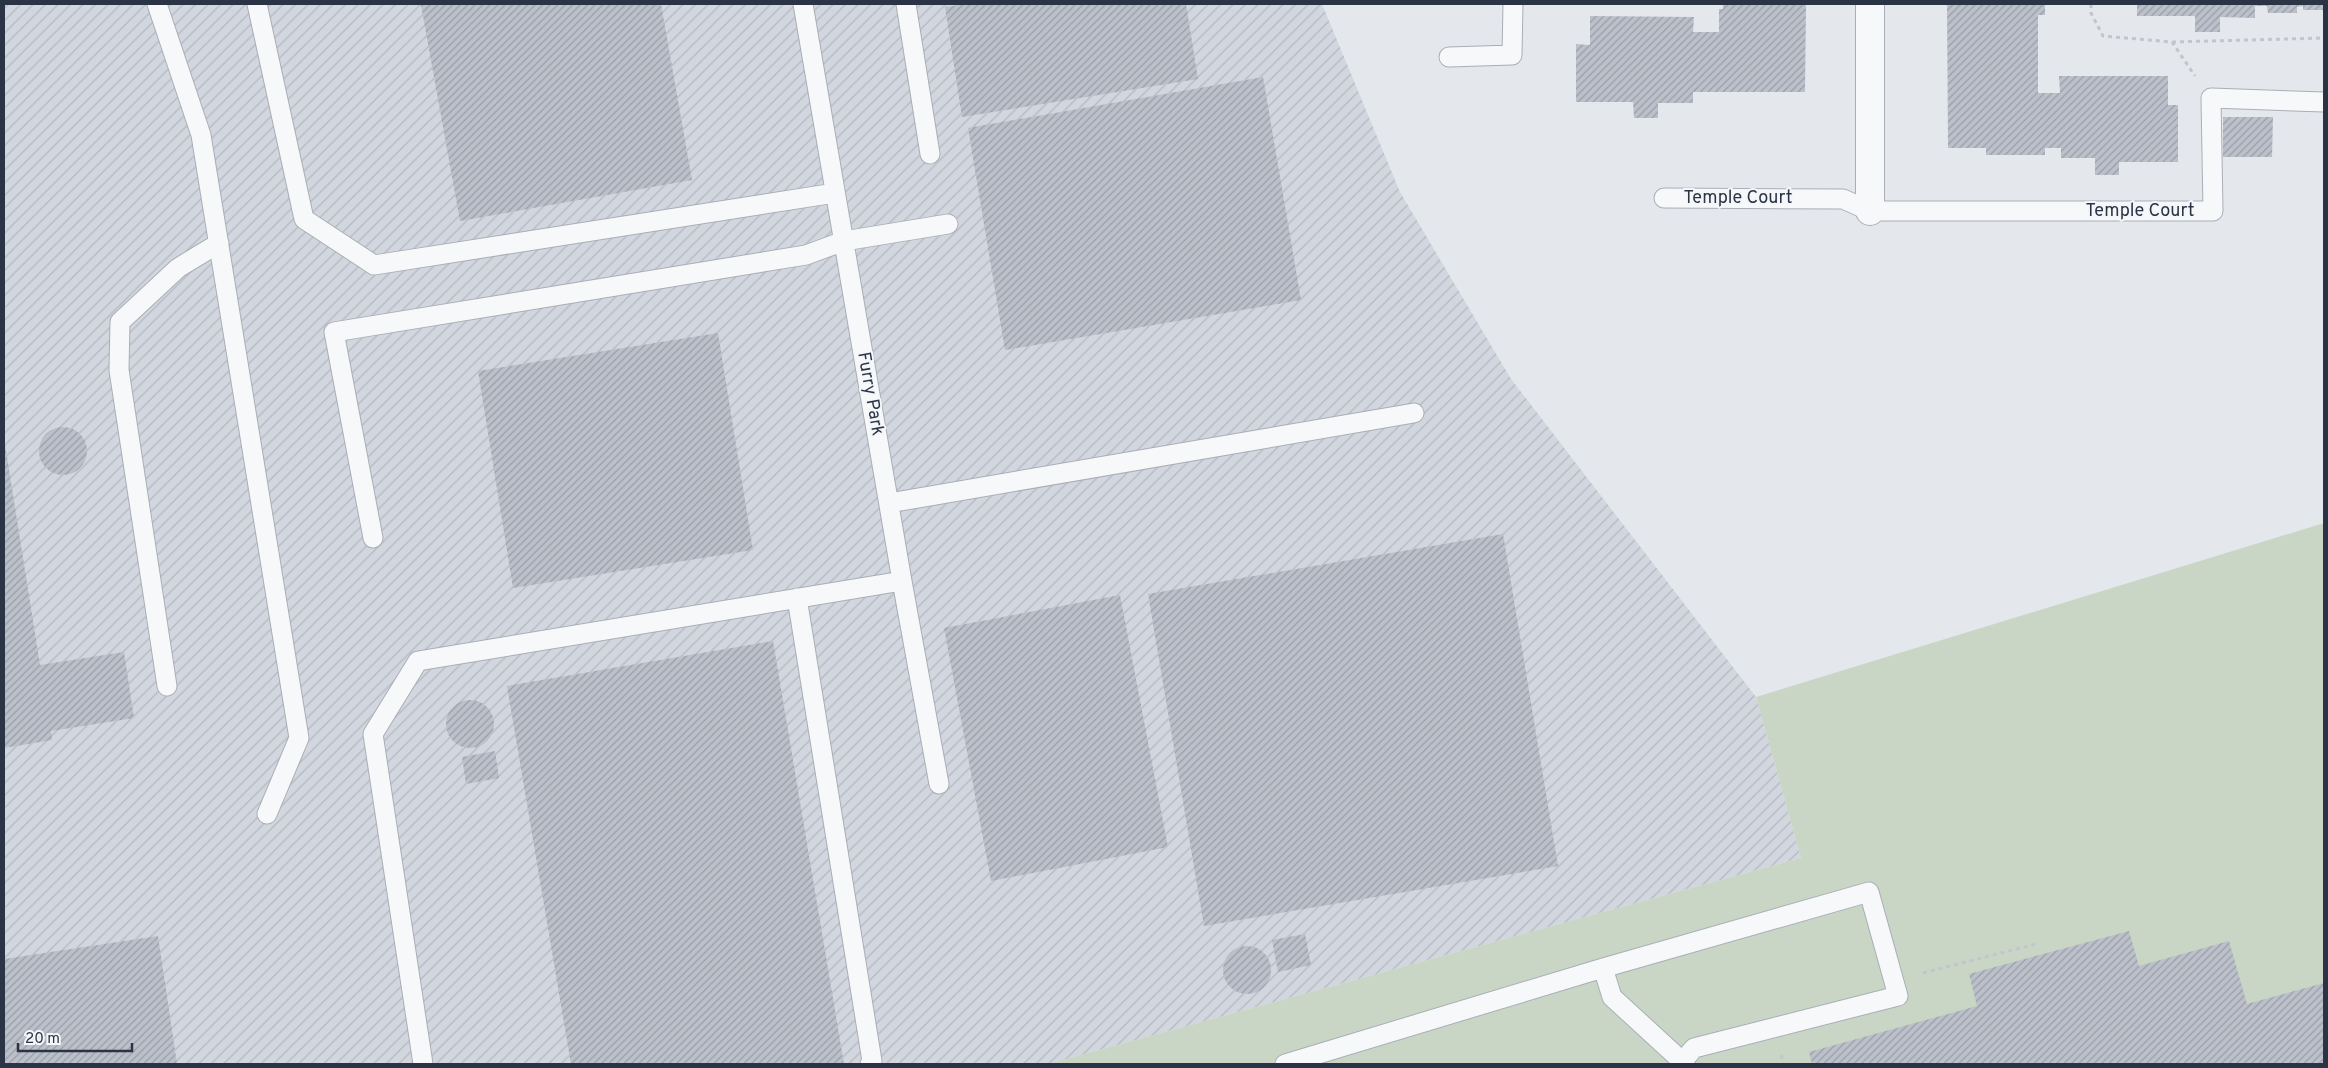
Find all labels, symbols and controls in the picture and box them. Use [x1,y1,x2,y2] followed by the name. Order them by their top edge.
[1683,187,1793,210] street label: Temple Court
[2085,200,2195,223] street label: Temple Court
[851,350,889,438] street label: Furry Park
[18,1020,131,1052] scale bar
[25,1030,60,1049] text: 20 m

